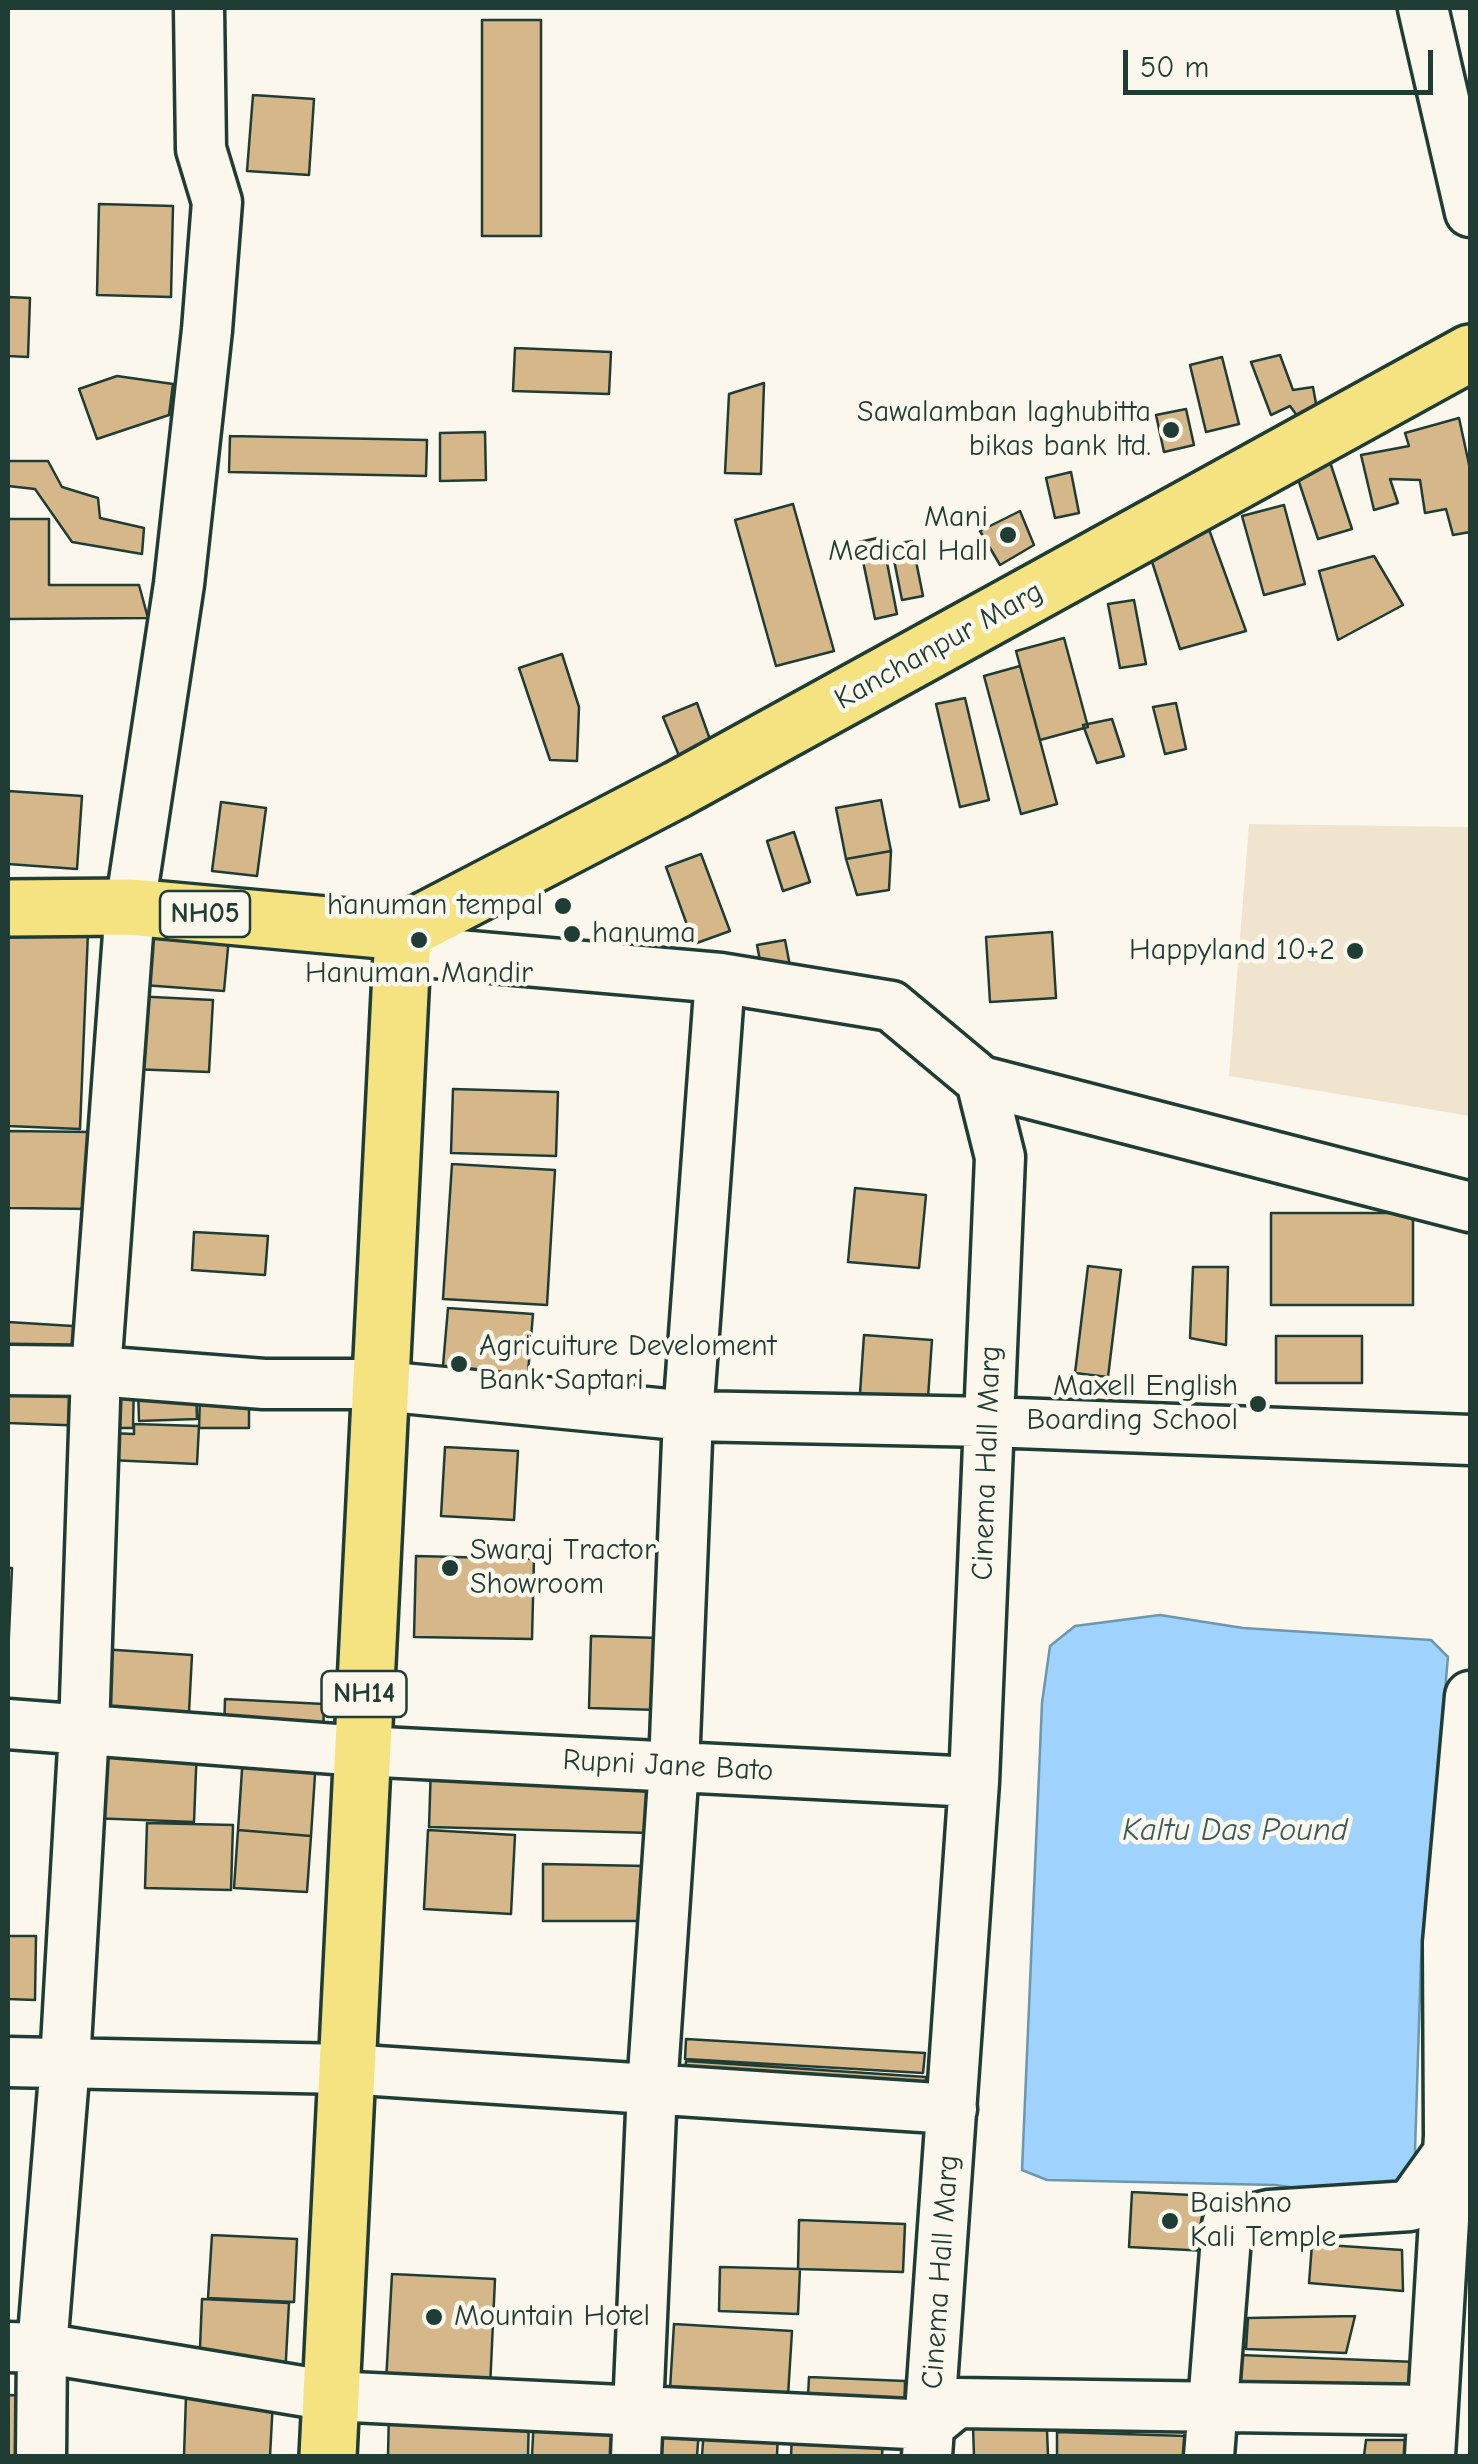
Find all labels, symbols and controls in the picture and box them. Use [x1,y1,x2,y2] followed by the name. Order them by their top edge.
[1128,30,1438,92] scale bar
[1140,50,1209,85] text: 50 m
[857,395,1151,466] place label: Sawalamban laghubitta bikas bank ltd.
[1160,419,1182,441] marker: Sawalamban laghubitta bikas bank ltd.
[828,500,988,570] place label: Mani Medical Hall
[997,524,1019,546] marker: Mani Medical Hall
[829,574,1049,718] street label: Kanchanpur Marg
[327,888,543,924] place label: hanuman tempal
[160,891,250,937] road number: NH05
[552,895,574,917] marker: hanuman tempal
[592,916,696,952] place label: hanuma
[561,923,583,945] marker: hanuma
[408,929,430,951] marker: Hanuman Mandir
[1129,933,1335,969] place label: Happyland 10+2
[1344,940,1366,962] marker: Happyland 10+2
[305,956,533,992] place label: Hanuman Mandir
[479,1329,776,1400] place label: Agricuiture Develoment Bank Saptari
[965,1345,1009,1581] street label: Cinema Hall Marg
[448,1353,470,1375] marker: Agricuiture Develoment Bank Saptari
[1026,1369,1238,1440] place label: Maxell English Boarding School
[1247,1393,1269,1415] marker: Maxell English Boarding School
[470,1533,656,1604] place label: Swaraj Tractor Showroom
[439,1557,461,1579] marker: Swaraj Tractor Showroom
[322,1671,406,1717] road number: NH14
[562,1743,774,1789] street label: Rupni Jane Bato
[1122,1812,1348,1850] water label: Kaltu Das Pound
[915,2154,967,2390] street label: Cinema Hall Marg
[1190,2186,1336,2256] place label: Baishno Kali Temple
[1159,2210,1181,2232] marker: Baishno Kali Temple
[454,2299,650,2335] place label: Mountain Hotel
[423,2306,445,2328] marker: Mountain Hotel

